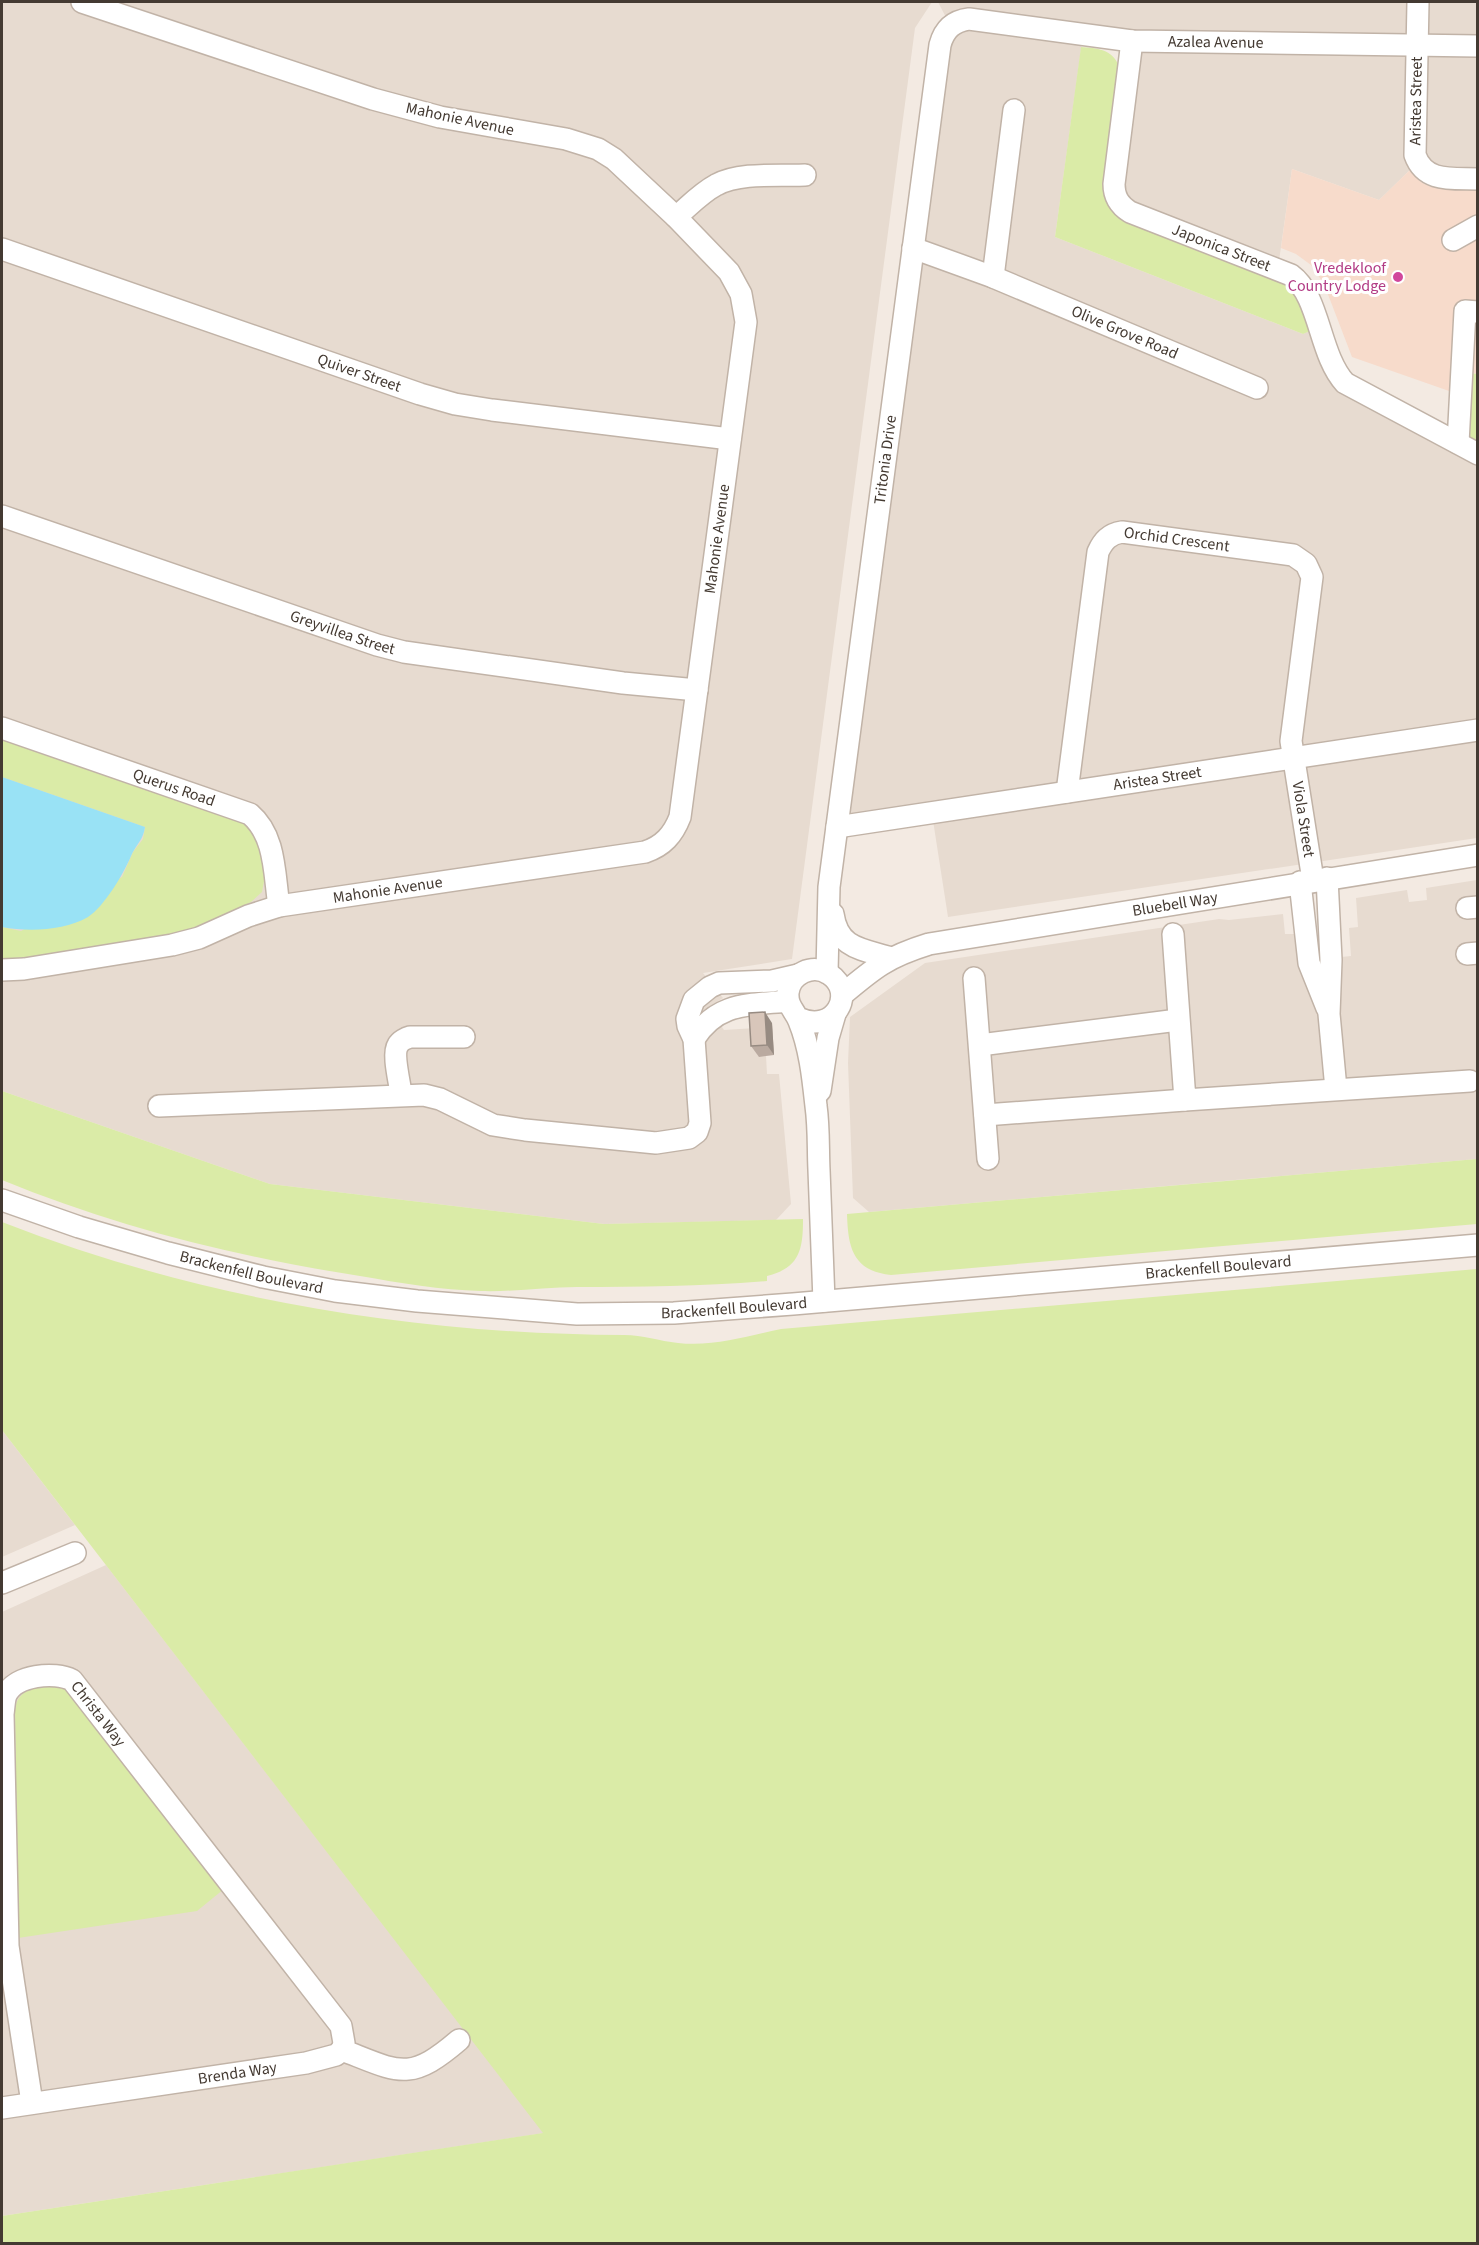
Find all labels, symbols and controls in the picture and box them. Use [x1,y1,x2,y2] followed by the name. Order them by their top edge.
[1168,31,1264,54] street label: Azalea Avenue
[1404,56,1428,146] street label: Aristea Street
[404,97,516,141] street label: Mahonie Avenue
[1169,218,1275,277] street label: Japonica Street
[1288,257,1387,297] place label: Vredekloof Country Lodge
[1391,270,1405,284] marker: Vredekloof Country Lodge
[1068,300,1182,365] street label: Olive Grove Road
[314,348,405,398] street label: Quiver Street
[869,414,902,506] street label: Tritonia Drive
[699,483,735,595] street label: Mahonie Avenue
[1123,521,1231,557] street label: Orchid Crescent
[287,605,398,660] street label: Greyvillea Street
[1112,761,1204,796] street label: Aristea Street
[130,763,218,812] street label: Querus Road
[1287,780,1320,859] street label: Viola Street
[332,871,444,909] street label: Mahonie Avenue
[1131,886,1220,922] street label: Bluebell Way
[177,1245,325,1299] street label: Brackenfell Boulevard
[1144,1250,1292,1285] street label: Brackenfell Boulevard
[661,1292,808,1324] street label: Brackenfell Boulevard
[66,1676,131,1752] street label: Christa Way
[196,2056,279,2090] street label: Brenda Way

